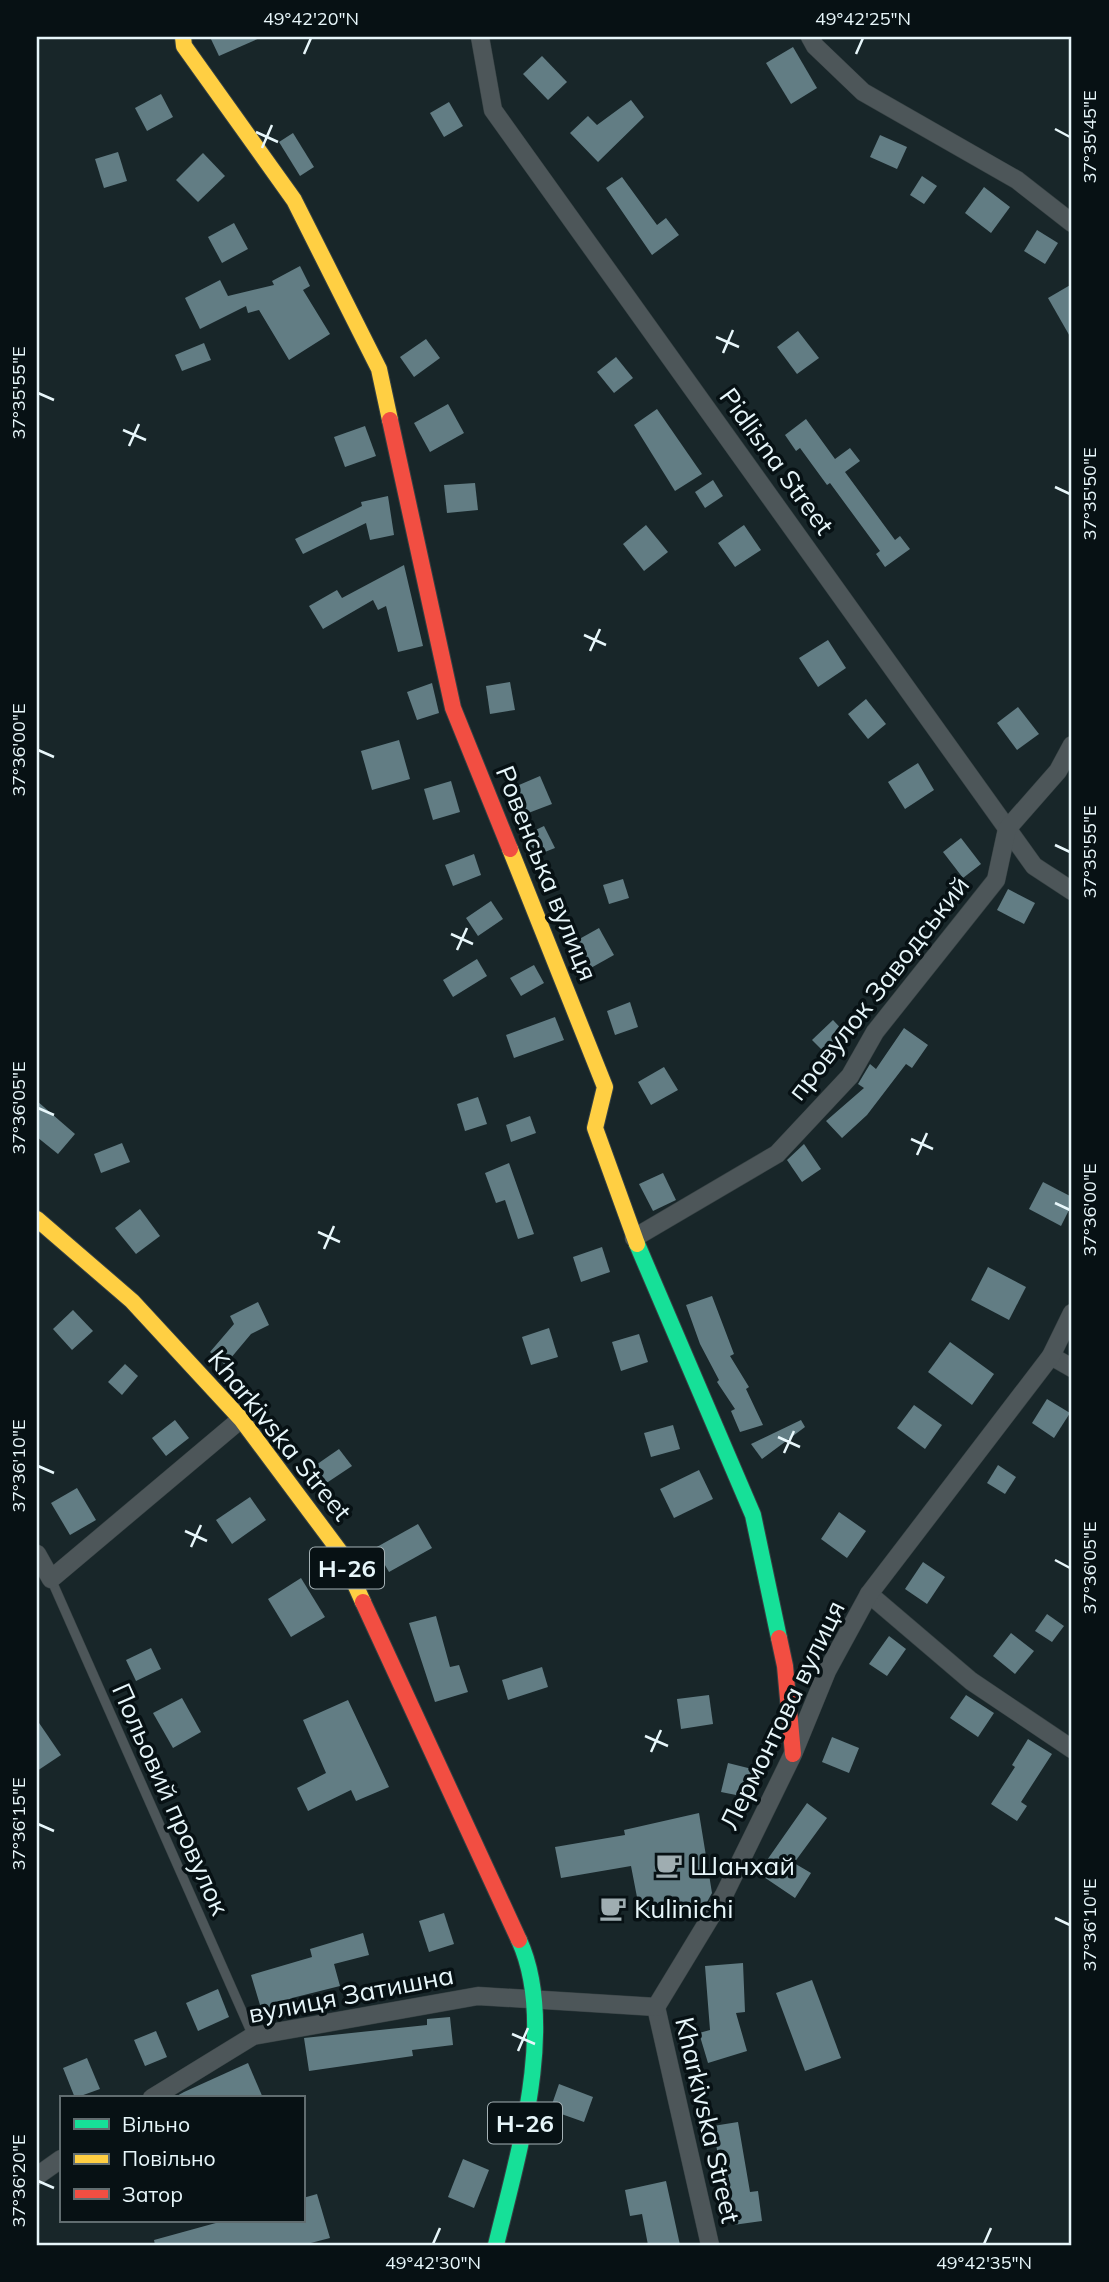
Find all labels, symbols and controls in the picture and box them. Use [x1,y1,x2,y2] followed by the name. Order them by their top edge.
[263,7,359,30] text: 49°42'20"N
[815,7,911,30] text: 49°42'25"N
[1078,90,1101,184] text: 37°35'45"E
[7,346,30,440] text: 37°35'55"E
[713,381,841,541] street label: Pidlisna Street
[1078,447,1101,541] text: 37°35'50"E
[7,703,30,797] text: 37°36'00"E
[489,761,605,985] street label: Ровенська вулиця
[1078,805,1101,899] text: 37°35'55"E
[780,869,976,1107] street label: провулок Заводський
[7,1061,30,1155] text: 37°36'05"E
[1078,1163,1101,1257] text: 37°36'00"E
[201,1343,359,1527] street label: Kharkivska Street
[7,1419,30,1513] text: 37°36'10"E
[1078,1521,1101,1615] text: 37°36'05"E
[310,1548,384,1588] road number: Н-26
[712,1595,852,1835] street label: Лермонтова вулиця
[105,1678,237,1920] street label: Польовий провулок
[7,1777,30,1871] text: 37°36'15"E
[690,1849,795,1882] place label: Шанхай
[654,1850,684,1880] cafe icon: Шанхай
[1078,1878,1101,1972] text: 37°36'10"E
[634,1892,733,1925] place label: Kulinichi
[598,1893,628,1923] cafe icon: Kulinichi
[246,1958,456,2030] street label: вулиця Затишна
[668,2014,748,2226] street label: Kharkivska Street
[60,2096,304,2222] legend
[488,2102,562,2144] road number: Н-26
[122,2111,190,2137] text: Вільно
[7,2134,30,2228] text: 37°36'20"E
[122,2145,216,2171] text: Повільно
[122,2181,183,2207] text: Затор
[385,2251,481,2274] text: 49°42'30"N
[936,2251,1032,2274] text: 49°42'35"N

